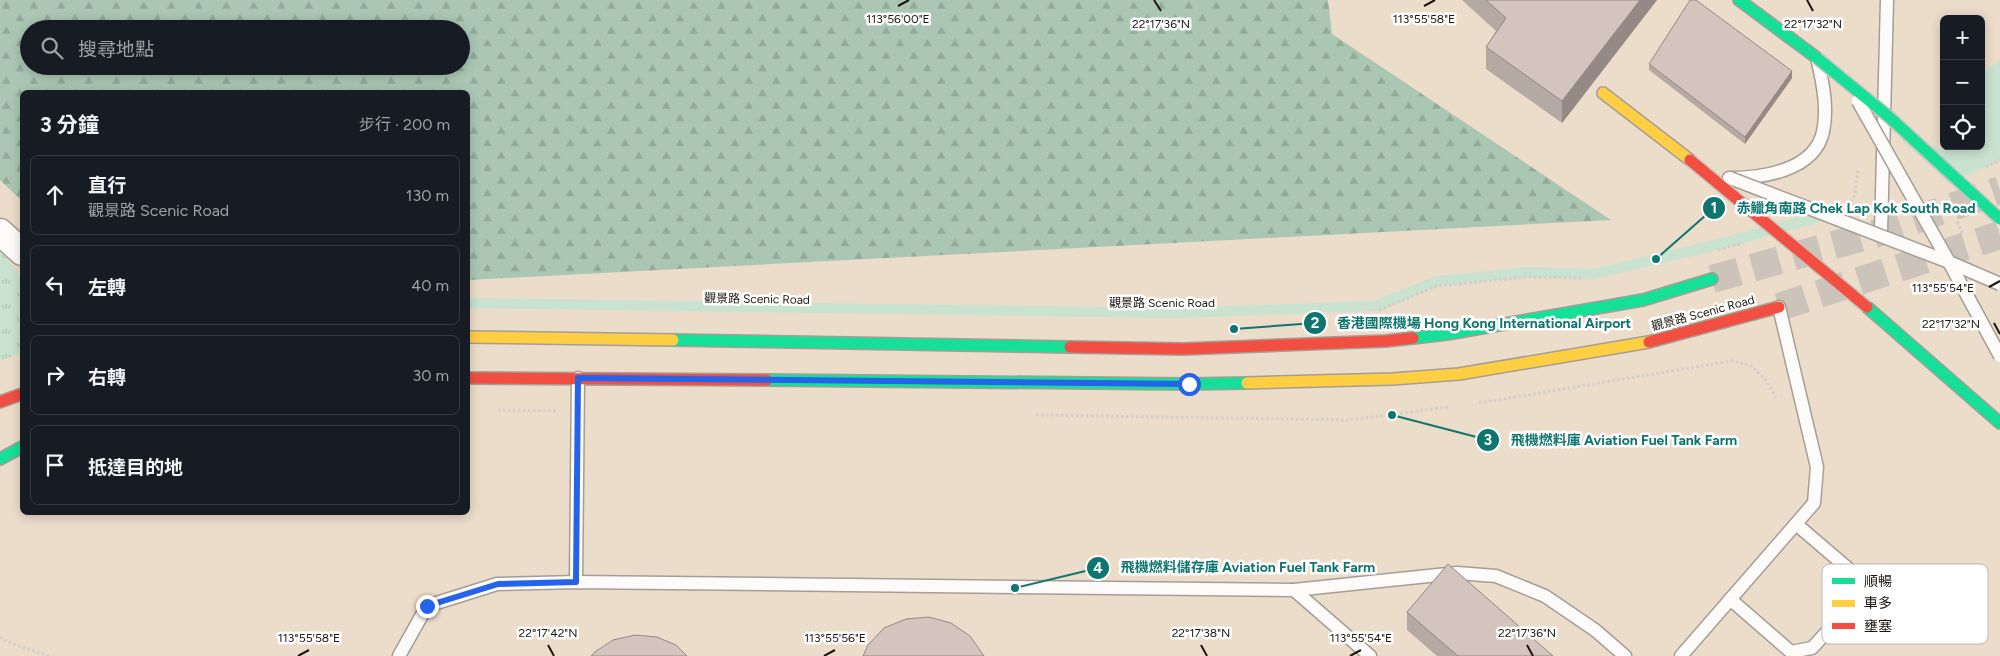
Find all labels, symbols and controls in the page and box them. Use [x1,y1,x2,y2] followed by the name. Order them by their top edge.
[866,12,930,26] text: 113°56'00"E
[1393,12,1455,26] text: 113°55'58"E
[1940,15,1985,150] map controls
[1940,15,1985,60] button: +
[1132,17,1190,31] text: 22°17'36"N
[1784,17,1842,31] text: 22°17'32"N
[20,20,470,75] search box
[38,34,66,62] icon: search
[78,38,154,61] text: 搜尋地點
[1940,60,1985,105] button: −
[1940,105,1985,150] button: locate
[40,112,99,137] text: 3 分鐘
[359,115,450,134] text: 步行 · 200 m
[88,174,126,197] text: 直行
[41,181,69,209] icon: ahead
[406,186,449,205] text: 130 m
[1701,193,1985,222] callout: 赤鱲角南路 Chek Lap Kok South Road
[1711,199,1717,217] text: 1
[1736,200,1976,217] text: 赤鱲角南路 Chek Lap Kok South Road
[88,201,229,220] text: 觀景路 Scenic Road
[41,271,69,299] icon: left
[88,276,126,299] text: 左轉
[411,276,449,295] text: 40 m
[1912,281,1974,295] text: 113°55'54"E
[704,291,810,307] street label: 觀景路 Scenic Road
[1650,293,1756,333] street label: 觀景路 Scenic Road
[1109,296,1215,310] street label: 觀景路 Scenic Road
[1302,309,1642,338] callout: 香港國際機場 Hong Kong International Airport
[1311,314,1320,332] text: 2
[1337,315,1632,332] text: 香港國際機場 Hong Kong International Airport
[1922,317,1980,331] text: 22°17'32"N
[41,361,69,389] icon: right
[88,366,126,389] text: 右轉
[412,366,449,385] text: 30 m
[1178,373,1201,396] route start
[1476,426,1747,455] callout: 飛機燃料庫 Aviation Fuel Tank Farm
[1484,431,1492,449] text: 3
[1511,432,1737,449] text: 飛機燃料庫 Aviation Fuel Tank Farm
[41,451,69,479] icon: arrive
[88,456,183,479] text: 抵達目的地
[1085,553,1385,582] callout: 飛機燃料儲存庫 Aviation Fuel Tank Farm
[1093,559,1103,577] text: 4
[1121,559,1375,576] text: 飛機燃料儲存庫 Aviation Fuel Tank Farm
[1822,564,1988,644] legend
[1864,573,1892,590] text: 順暢
[416,595,439,618] route end
[1864,595,1892,612] text: 車多
[1864,618,1892,635] text: 壅塞
[519,626,577,640] text: 22°17'42"N
[1172,626,1230,640] text: 22°17'38"N
[1498,626,1556,640] text: 22°17'36"N
[278,631,340,645] text: 113°55'58"E
[804,631,866,645] text: 113°55'56"E
[1330,631,1392,645] text: 113°55'54"E

